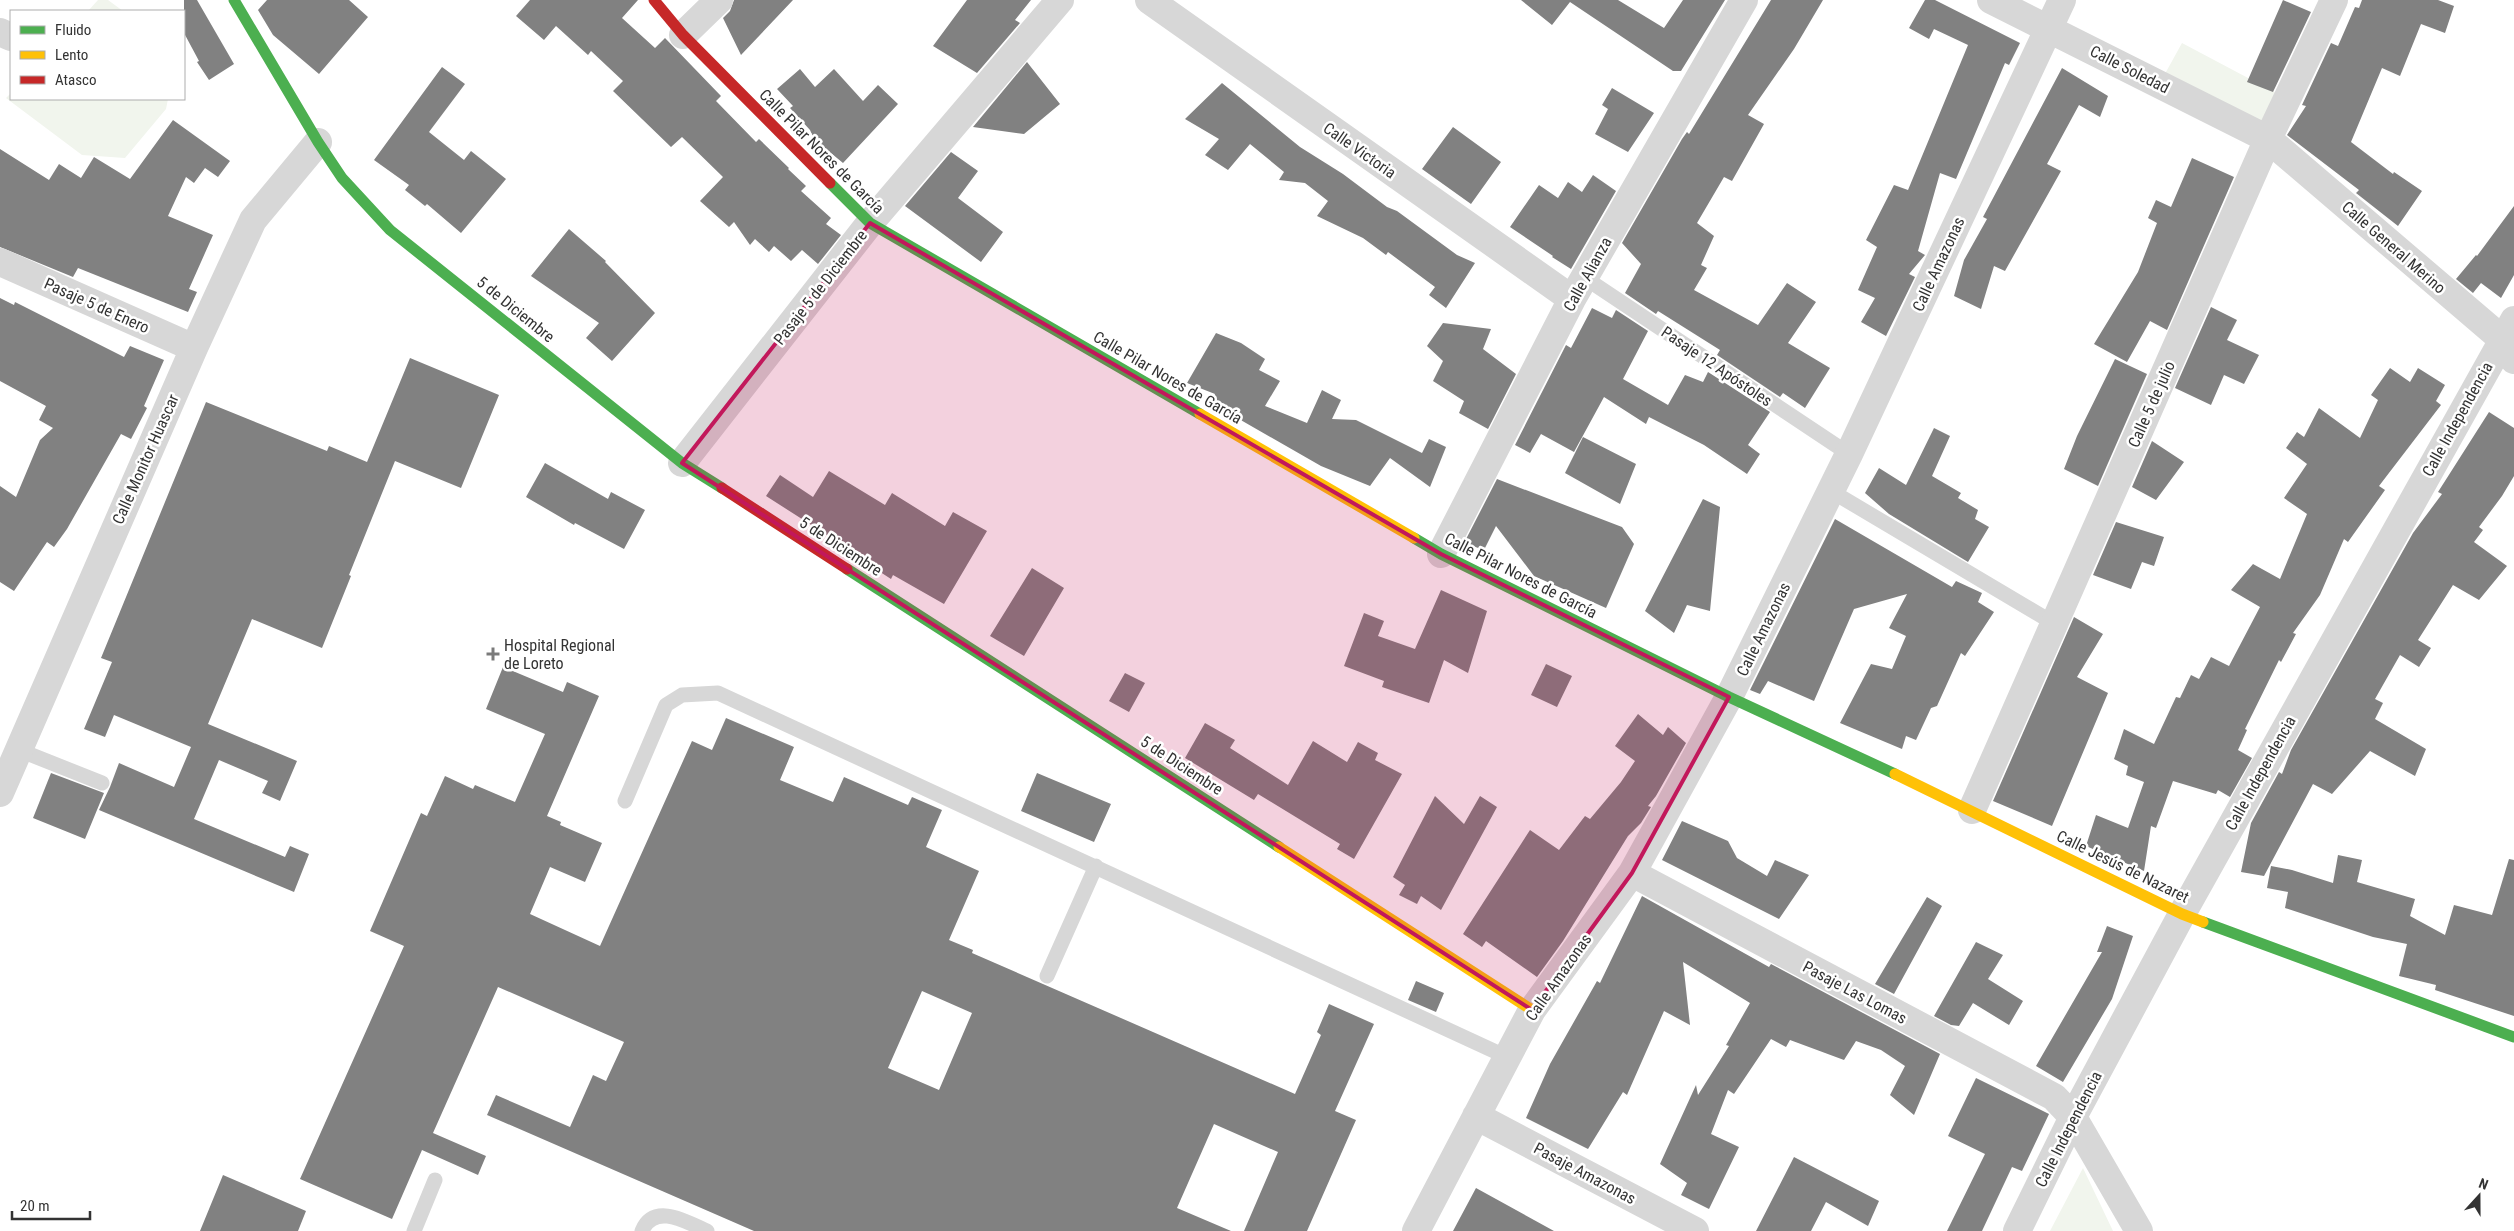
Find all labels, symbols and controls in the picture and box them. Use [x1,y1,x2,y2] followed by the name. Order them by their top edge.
[10,10,185,100] legend
[55,21,91,39] text: Fluido
[2087,41,2173,97] street label: Calle Soledad
[55,46,88,64] text: Lento
[55,71,96,89] text: Atasco
[755,85,888,218] street label: Calle Pilar Nores de García
[1320,119,1400,182] street label: Calle Victoria
[2338,197,2449,297] street label: Calle General Merino
[1908,214,1969,314] street label: Calle Amazonas
[770,226,871,348] street label: Pasaje 5 de Diciembre
[1559,234,1616,315] street label: Calle Alianza
[473,272,558,346] street label: 5 de Diciembre
[41,274,152,337] street label: Pasaje 5 de Enero
[1658,322,1776,410] street label: Pasaje 12 Apóstoles
[1090,327,1246,428] street label: Calle Pilar Nores de García
[2124,358,2179,450] street label: Calle 5 de julio
[2418,359,2497,480] street label: Calle Independencia
[108,391,183,527] street label: Calle Monitor Huascar
[796,513,885,580] street label: 5 de Diciembre
[1441,529,1600,622] street label: Calle Pilar Nores de García
[1733,579,1794,679] street label: Calle Amazonas
[504,636,615,673] place label: Hospital Regional de Loreto
[486,647,500,661] marker: Hospital Regional de Loreto
[2221,713,2300,834] street label: Calle Independencia
[1137,732,1226,799] street label: 5 de Diciembre
[2054,826,2192,907] street label: Calle Jesús de Nazaret
[1521,930,1595,1024] street label: Calle Amazonas
[1800,957,1910,1028] street label: Pasaje Las Lomas
[2031,1068,2106,1190] street label: Calle Independencia
[1531,1139,1639,1208] street label: Pasaje Amazonas
[2454,1171,2504,1221] north arrow
[2477,1175,2491,1193] text: N
[12,1188,90,1220] scale bar
[20,1197,50,1215] text: 20 m

